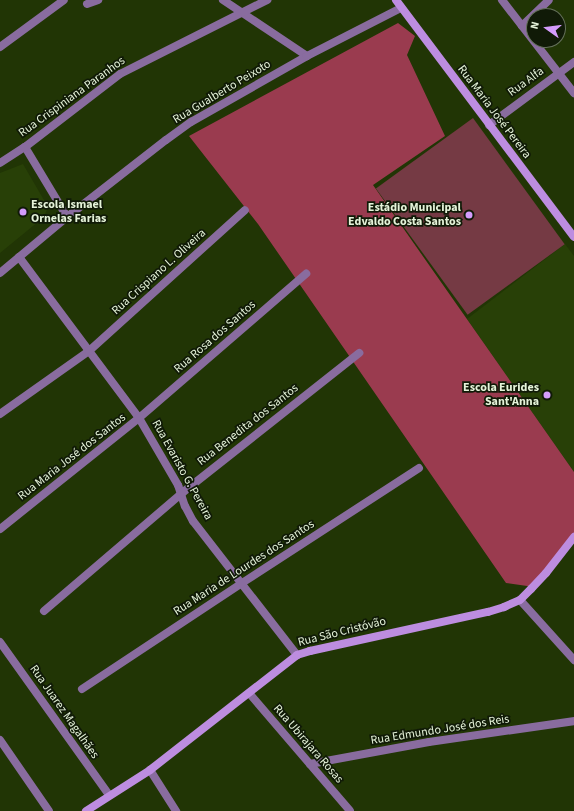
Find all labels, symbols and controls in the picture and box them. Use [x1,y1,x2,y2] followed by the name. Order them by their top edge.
[526,8,566,48] north arrow
[527,20,543,31] text: N
[16,54,128,140] street label: Rua Crispiniana Paranhos
[170,57,274,127] street label: Rua Gualberto Peixoto
[454,63,534,161] street label: Rua Maria José Pereira
[505,64,547,100] street label: Rua Alfa
[31,198,106,226] place label: Escola Ismael Ornelas Farias
[348,201,461,229] place label: Estádio Municipal Edvaldo Costa Santos
[18,207,28,217] marker: Escola Ismael Ornelas Farias
[464,210,474,220] marker: Estádio Municipal Edvaldo Costa Santos
[109,226,209,318] street label: Rua Crispiano L. Oliveira
[171,298,259,376] street label: Rua Rosa dos Santos
[195,381,301,469] street label: Rua Benedita dos Santos
[463,381,539,409] place label: Escola Eurides Sant'Anna
[542,390,552,400] marker: Escola Eurides Sant'Anna
[15,410,129,504] street label: Rua Maria José dos Santos
[148,417,216,523] street label: Rua Evaristo G. Pereira
[171,517,317,619] street label: Rua Maria de Lourdes dos Santos
[297,614,387,650] street label: Rua São Cristóvão
[26,662,102,762] street label: Rua Juarez Magalhães
[270,702,346,786] street label: Rua Ubirajara Rosas
[370,712,510,748] street label: Rua Edmundo José dos Reis

